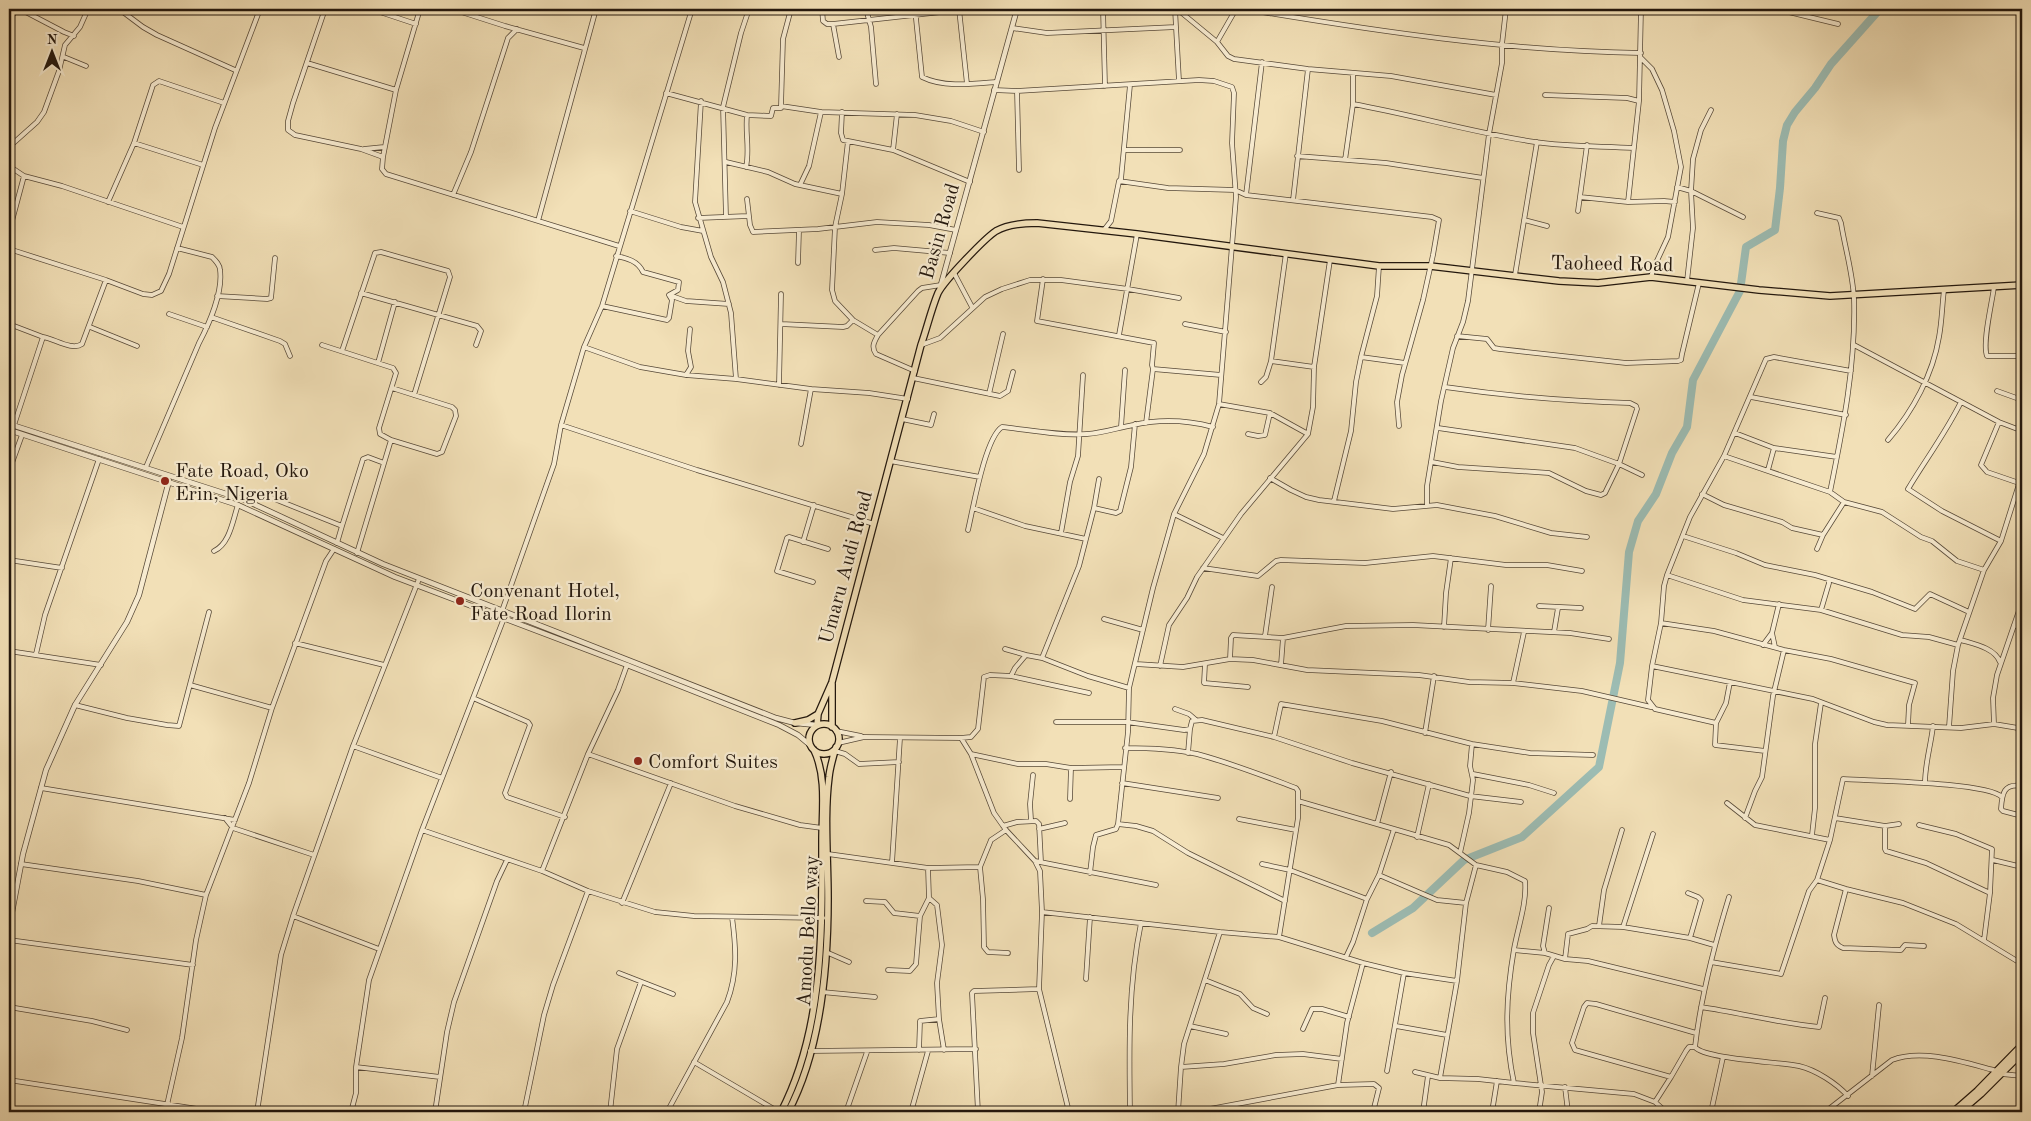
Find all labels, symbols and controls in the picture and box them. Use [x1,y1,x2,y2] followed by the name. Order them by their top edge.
[28,28,78,78] north arrow
[47,33,58,47] text: N
[918,181,964,282] street label: Basin Road
[1550,254,1674,276] street label: Taoheed Road
[175,462,309,505] place label: Fate Road, Oko Erin, Nigeria
[159,475,171,487] marker: Fate Road, Oko Erin, Nigeria
[817,489,877,646] street label: Umaru Audi Road
[470,582,620,625] place label: Convenant Hotel, Fate Road Ilorin
[454,595,466,607] marker: Convenant Hotel, Fate Road Ilorin
[648,753,778,773] place label: Comfort Suites
[632,755,644,767] marker: Comfort Suites
[795,854,823,1008] street label: Amodu Bello way

